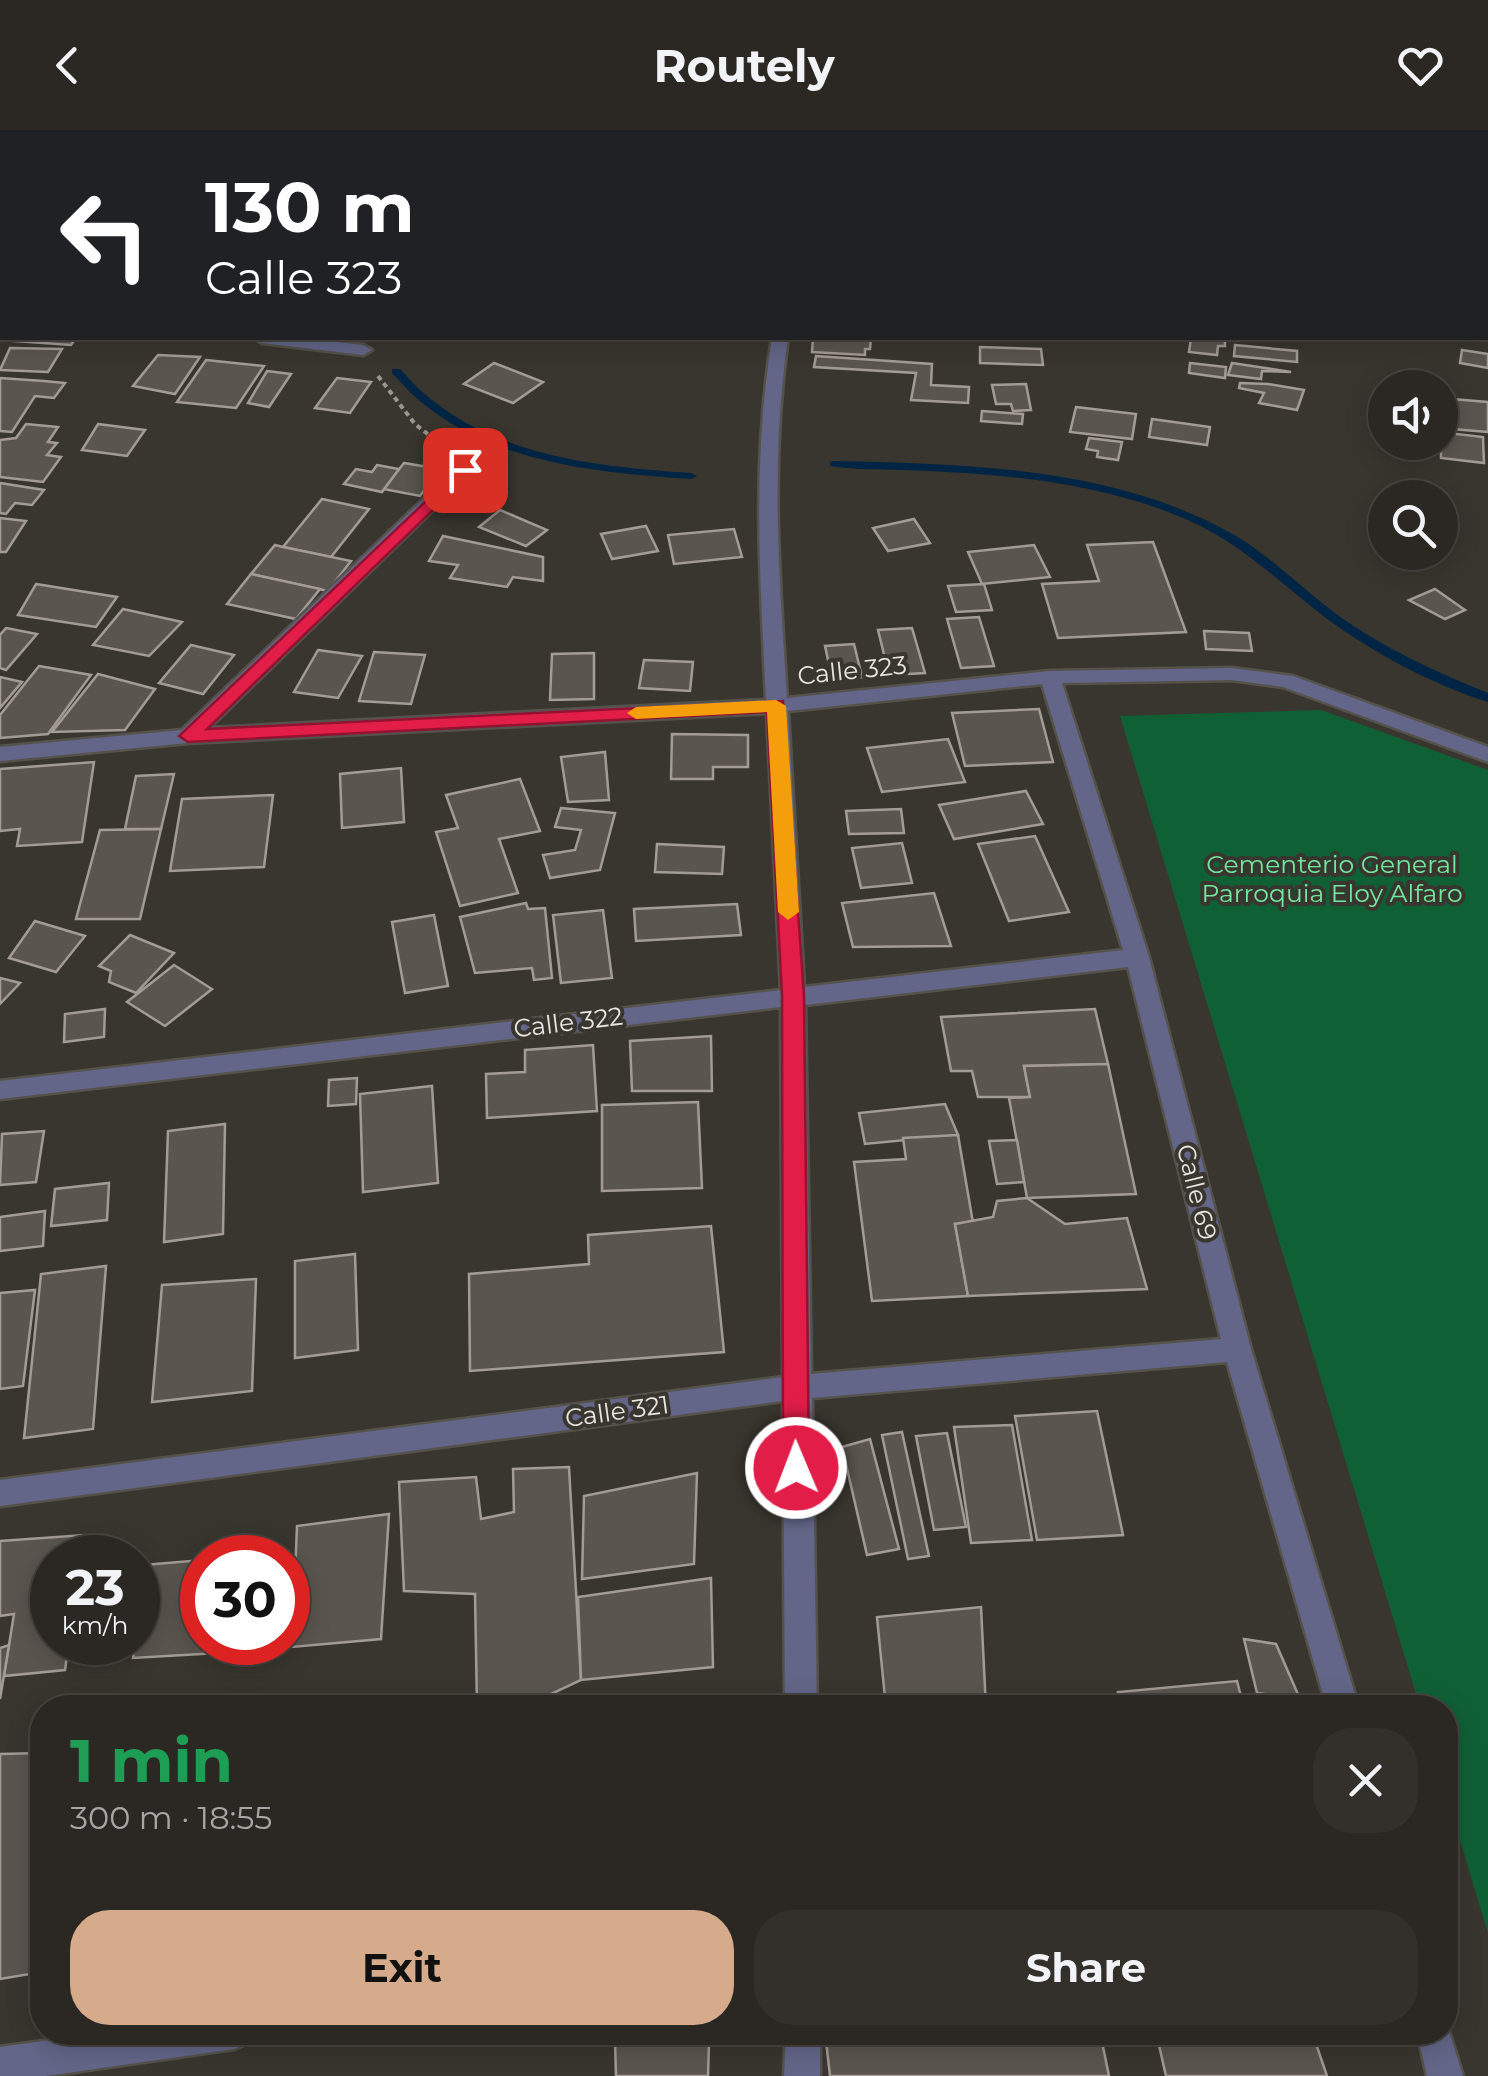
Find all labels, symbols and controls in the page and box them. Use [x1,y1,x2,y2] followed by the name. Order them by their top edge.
[40,38,95,93] icon: back
[653,38,835,93] text: Routely
[1393,38,1448,93] icon: heart
[205,164,415,250] text: 130 m
[40,170,170,300] icon: left
[205,250,402,305] text: Calle 323
[1368,370,1458,570] map controls
[1368,370,1458,460] button: sound
[423,428,508,513] pin
[438,443,493,498] icon: arrive
[1368,480,1458,570] button: search
[796,649,908,691] street label: Calle 323
[1201,849,1463,908] park label: Cementerio General Parroquia Eloy Alfaro
[512,1000,624,1044] street label: Calle 322
[1171,1141,1223,1243] street label: Calle 69
[563,1389,671,1433] street label: Calle 321
[744,1416,848,1520] position arrow
[180,1535,310,1665] speed limit sign: 30
[65,1557,125,1618] text: 23
[62,1610,128,1640] text: km/h
[70,1724,233,1797] text: 1 min
[1313,1728,1418,1833] button: close
[70,1798,272,1837] text: 300 m · 18:55
[70,1910,734,2025] button: Exit
[754,1910,1418,2025] button: Share

